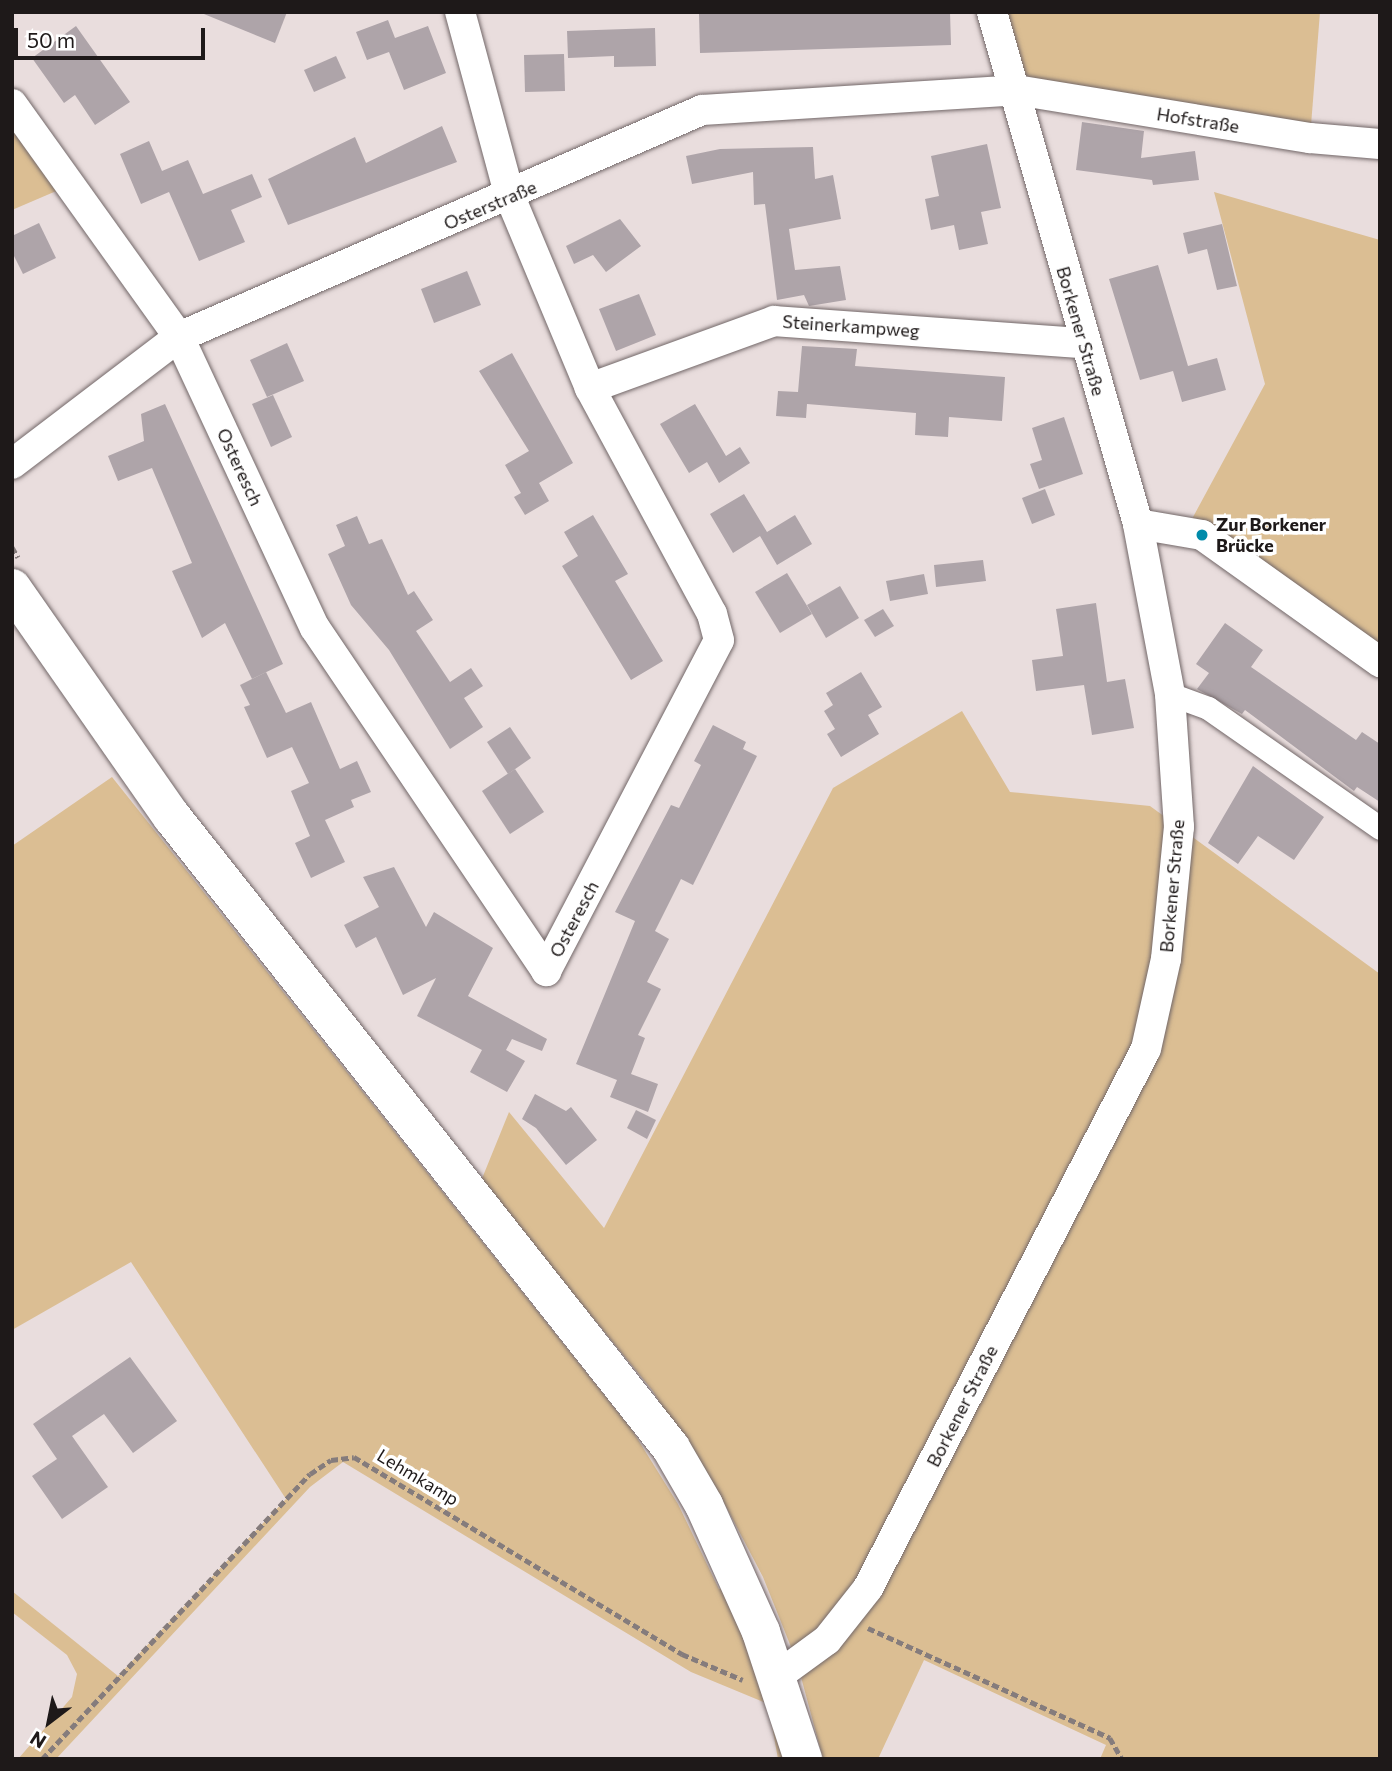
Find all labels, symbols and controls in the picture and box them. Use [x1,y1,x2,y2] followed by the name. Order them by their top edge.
[18,14,208,58] scale bar
[27,27,75,52] text: 50 m
[1155,103,1241,137] street label: Hofstraße
[440,176,540,234] street label: Osterstraße
[1052,264,1110,398] street label: Borkener Straße
[782,310,920,342] street label: Steinerkampweg
[213,425,267,509] street label: Osteresch
[1216,514,1326,556] place label: Zur Borkener Brücke
[1194,527,1210,543] marker: Zur Borkener Brücke
[1155,819,1189,953] street label: Borkener Straße
[545,877,603,961] street label: Osteresch
[922,1342,1002,1470] street label: Borkener Straße
[373,1444,463,1510] street label: Lehmkamp
[14,1687,84,1757] north arrow
[25,1727,50,1754] text: N

